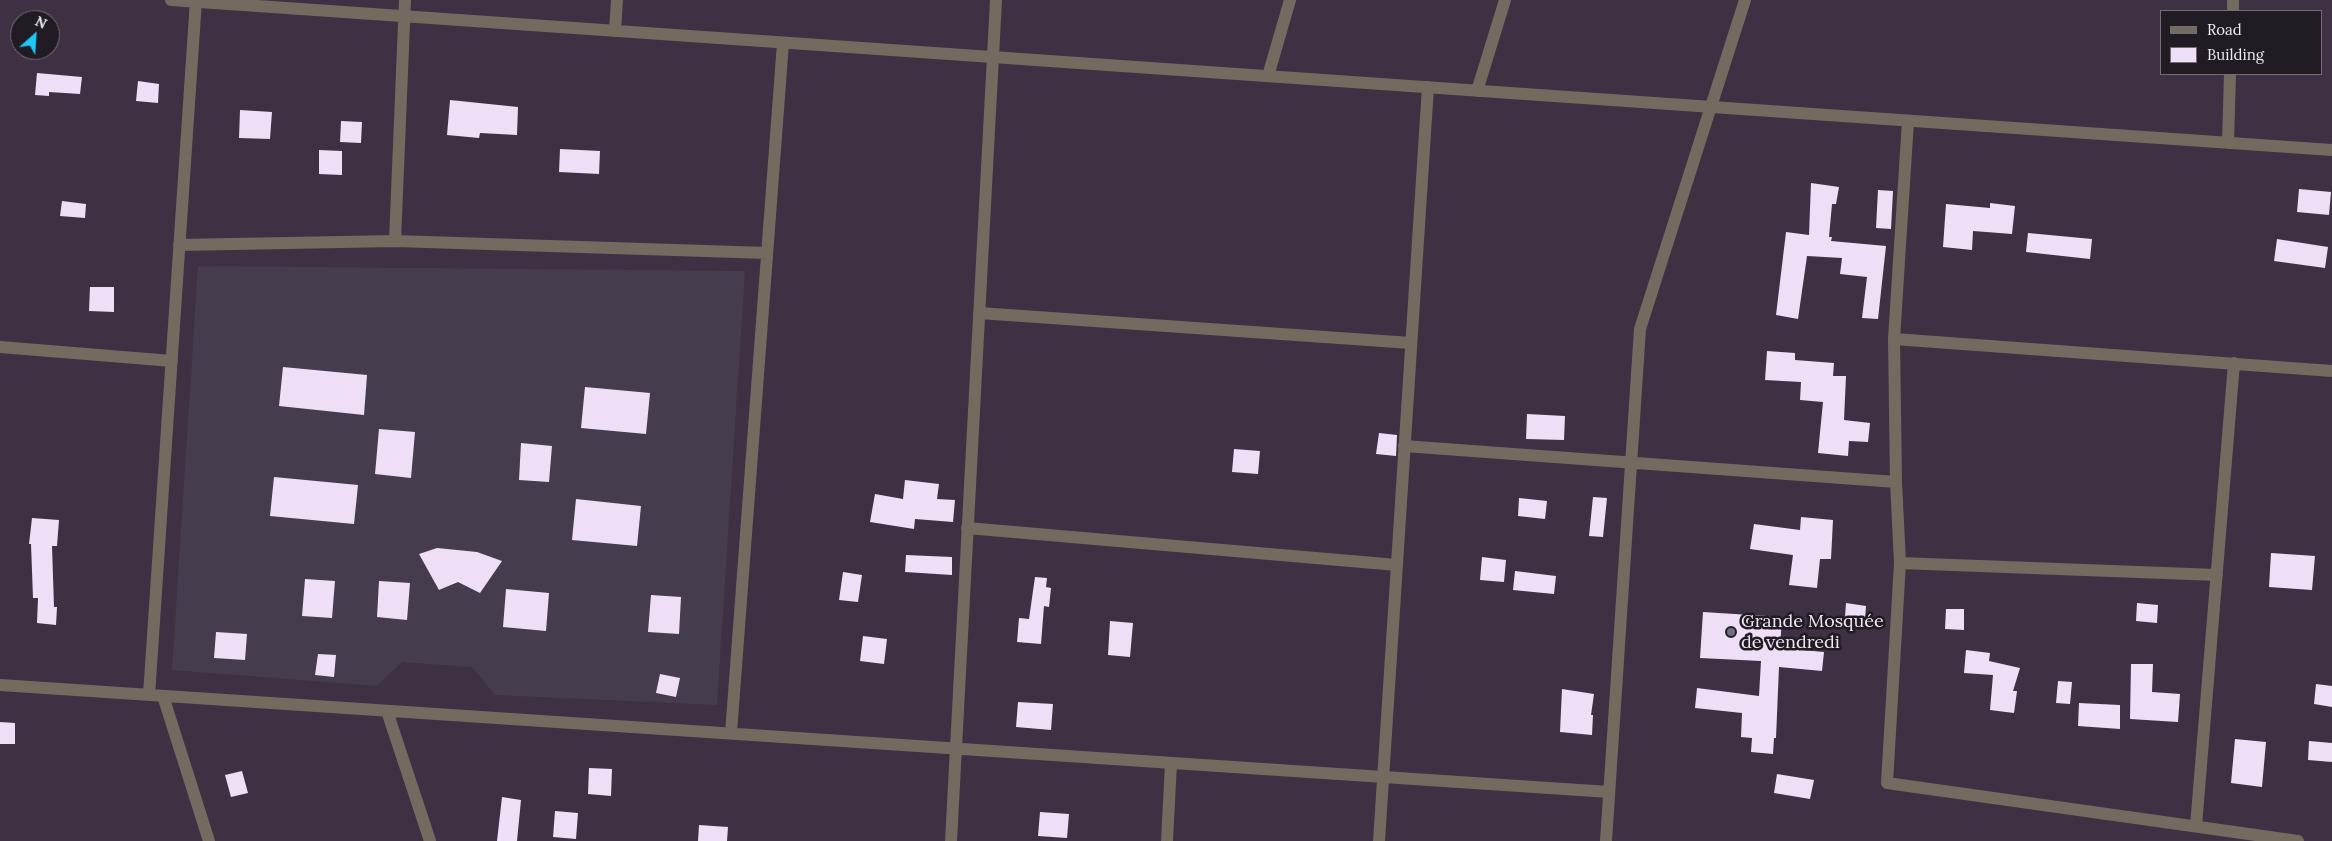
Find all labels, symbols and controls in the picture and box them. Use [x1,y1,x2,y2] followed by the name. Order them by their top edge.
[10,10,60,60] north arrow
[2160,10,2322,75] legend
[32,12,50,33] text: N
[2207,20,2242,39] text: Road
[2207,45,2264,64] text: Building
[1741,611,1884,654] place label: Grande Mosquée de vendredi
[1725,626,1737,638] marker: Grande Mosquée de vendredi

